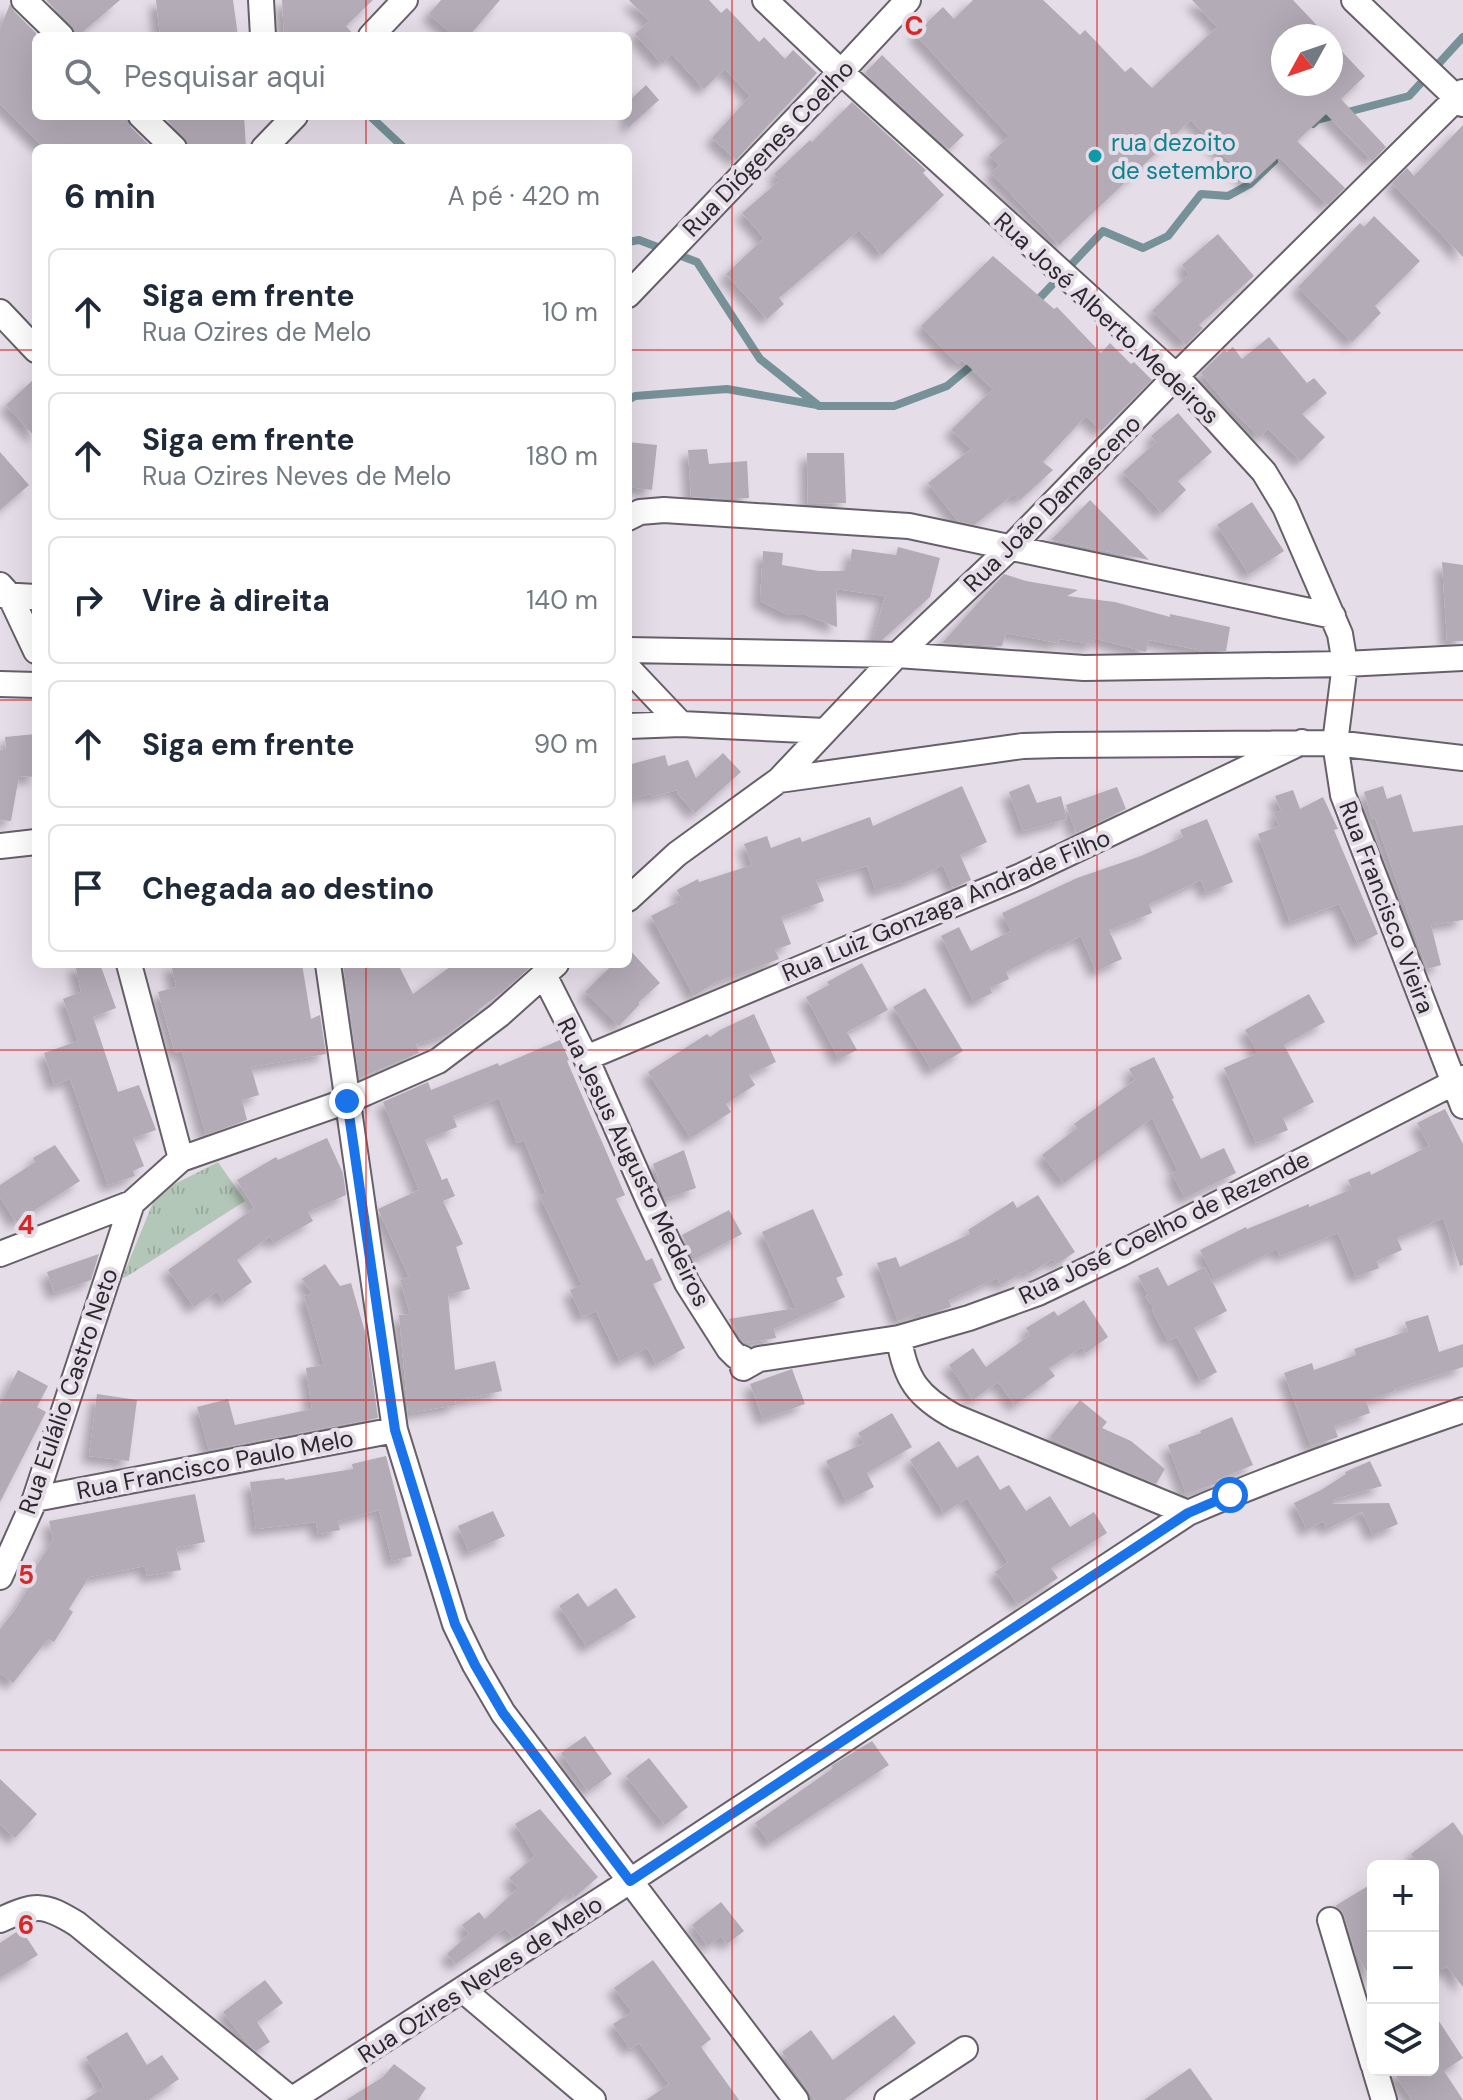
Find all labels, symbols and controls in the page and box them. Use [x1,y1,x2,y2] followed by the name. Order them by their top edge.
[904,9,924,43] text: C
[1271,24,1343,96] north arrow
[32,32,632,120] search box
[675,53,861,243] street label: Rua Diógenes Coelho
[60,54,104,98] icon: search
[124,57,326,96] text: Pesquisar aqui
[1111,127,1253,186] place label: rua dezoito de setembro
[1086,147,1104,165] marker: rua dezoito de setembro
[64,174,156,219] text: 6 min
[447,179,600,213] text: A pé · 420 m
[988,205,1226,431] street label: Rua José Alberto Medeiros
[142,276,355,315] text: Siga em frente
[66,290,110,334] icon: ahead
[542,295,598,329] text: 10 m
[142,315,371,349] text: Rua Ozires de Melo
[957,408,1147,598] street label: Rua João Damasceno
[142,420,355,459] text: Siga em frente
[66,434,110,478] icon: ahead
[526,439,598,473] text: 180 m
[142,459,451,493] text: Rua Ozires Neves de Melo
[66,578,110,622] icon: right
[142,581,330,620] text: Vire à direita
[526,583,598,617] text: 140 m
[66,722,110,766] icon: ahead
[142,725,355,764] text: Siga em frente
[534,727,598,761] text: 90 m
[1332,796,1442,1018] street label: Rua Francisco Vieira
[777,822,1115,988] street label: Rua Luiz Gonzaga Andrade Filho
[66,866,110,910] icon: arrive
[142,869,434,908] text: Chegada ao destino
[550,1012,718,1312] street label: Rua Jesus Augusto Medeiros
[329,1083,365,1119] route end
[1013,1143,1315,1311] street label: Rua José Coelho de Rezende
[18,1208,34,1242] text: 4
[11,1264,125,1518] street label: Rua Eulálio Castro Neto
[74,1422,356,1506] street label: Rua Francisco Paulo Melo
[1212,1477,1248,1513] route start
[18,1558,34,1592] text: 5
[1367,1860,1439,2076] map controls
[1367,1860,1439,1932] button: +
[352,1888,608,2070] street label: Rua Ozires Neves de Melo
[18,1908,34,1942] text: 6
[1367,1932,1439,2004] button: −
[1367,2004,1439,2076] button: layers

